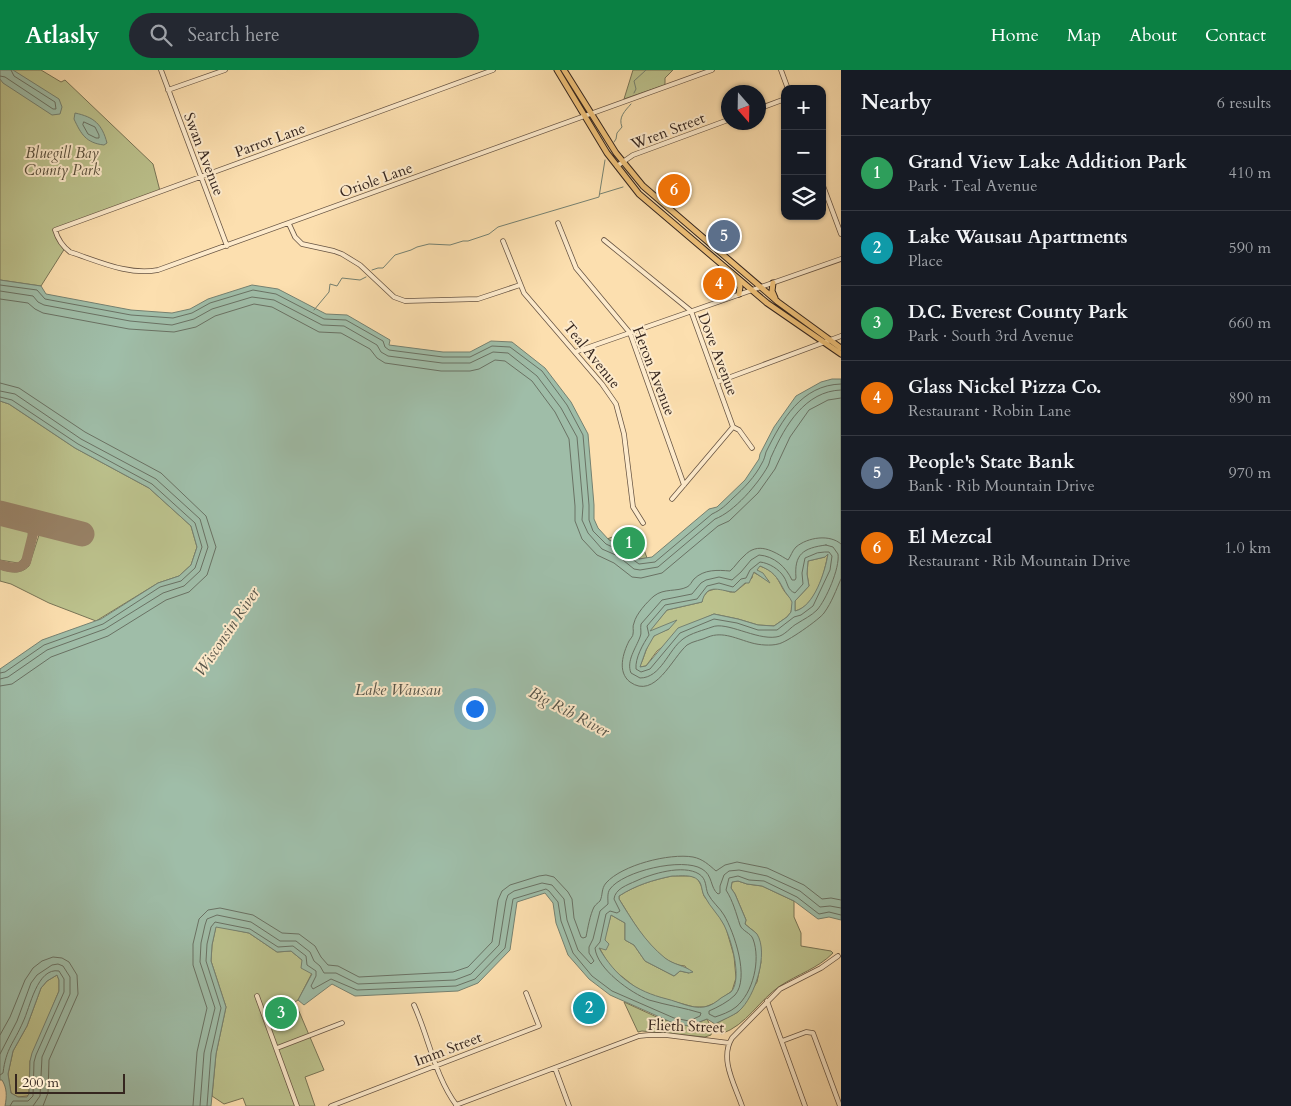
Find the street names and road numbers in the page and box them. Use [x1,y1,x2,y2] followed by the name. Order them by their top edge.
[627,108,708,155] street label: Wren Street
[179,110,229,198] street label: Swan Avenue
[232,118,308,162] street label: Parrot Lane
[337,157,415,202] street label: Oriole Lane
[693,310,743,399] street label: Dove Avenue
[559,317,625,393] street label: Teal Avenue
[628,323,680,419] street label: Heron Avenue
[647,1015,725,1037] street label: Flieth Street
[411,1027,485,1071] street label: Imm Street

